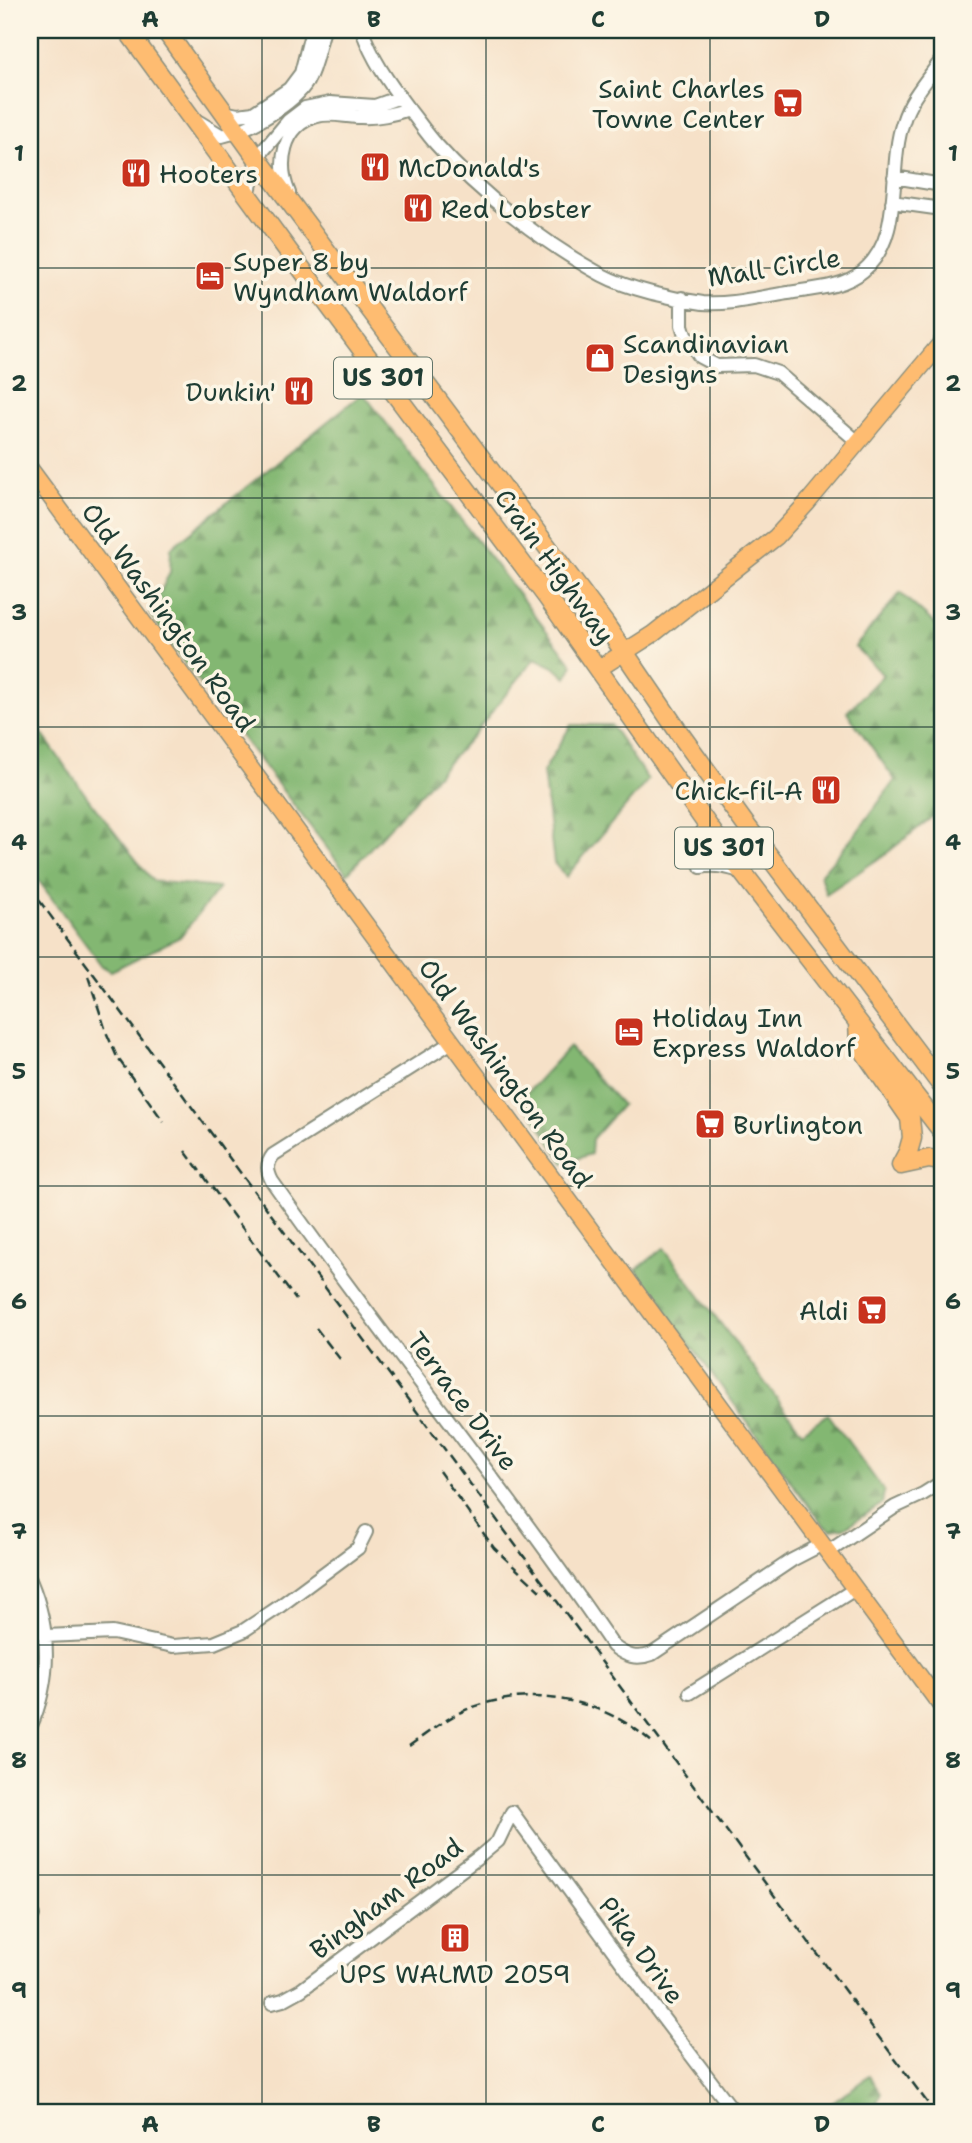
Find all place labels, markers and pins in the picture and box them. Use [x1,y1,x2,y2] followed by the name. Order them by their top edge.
[592,71,765,136] place label: Saint Charles Towne Center
[771,86,805,120] supermarket icon: Saint Charles Towne Center
[358,150,392,184] restaurant icon: McDonald's
[398,150,541,185] place label: McDonald's
[119,156,153,190] restaurant icon: Hooters
[159,156,258,191] place label: Hooters
[401,191,435,225] restaurant icon: Red Lobster
[441,191,592,226] place label: Red Lobster
[233,244,468,309] place label: Super 8 by Wyndham Waldorf
[193,259,227,293] hotel icon: Super 8 by Wyndham Waldorf
[623,326,789,391] place label: Scandinavian Designs
[583,341,617,375] shop icon: Scandinavian Designs
[186,374,276,409] place label: Dunkin'
[282,374,316,408] restaurant icon: Dunkin'
[675,773,803,808] place label: Chick-fil-A
[809,773,843,807] restaurant icon: Chick-fil-A
[652,1000,856,1065] place label: Holiday Inn Express Waldorf
[612,1015,646,1049] hotel icon: Holiday Inn Express Waldorf
[693,1107,727,1141] supermarket icon: Burlington
[733,1107,863,1142] place label: Burlington
[799,1293,849,1328] place label: Aldi
[855,1293,889,1327] supermarket icon: Aldi
[438,1921,472,1955] building icon: UPS WALMD 2059
[339,1956,571,1991] place label: UPS WALMD 2059

